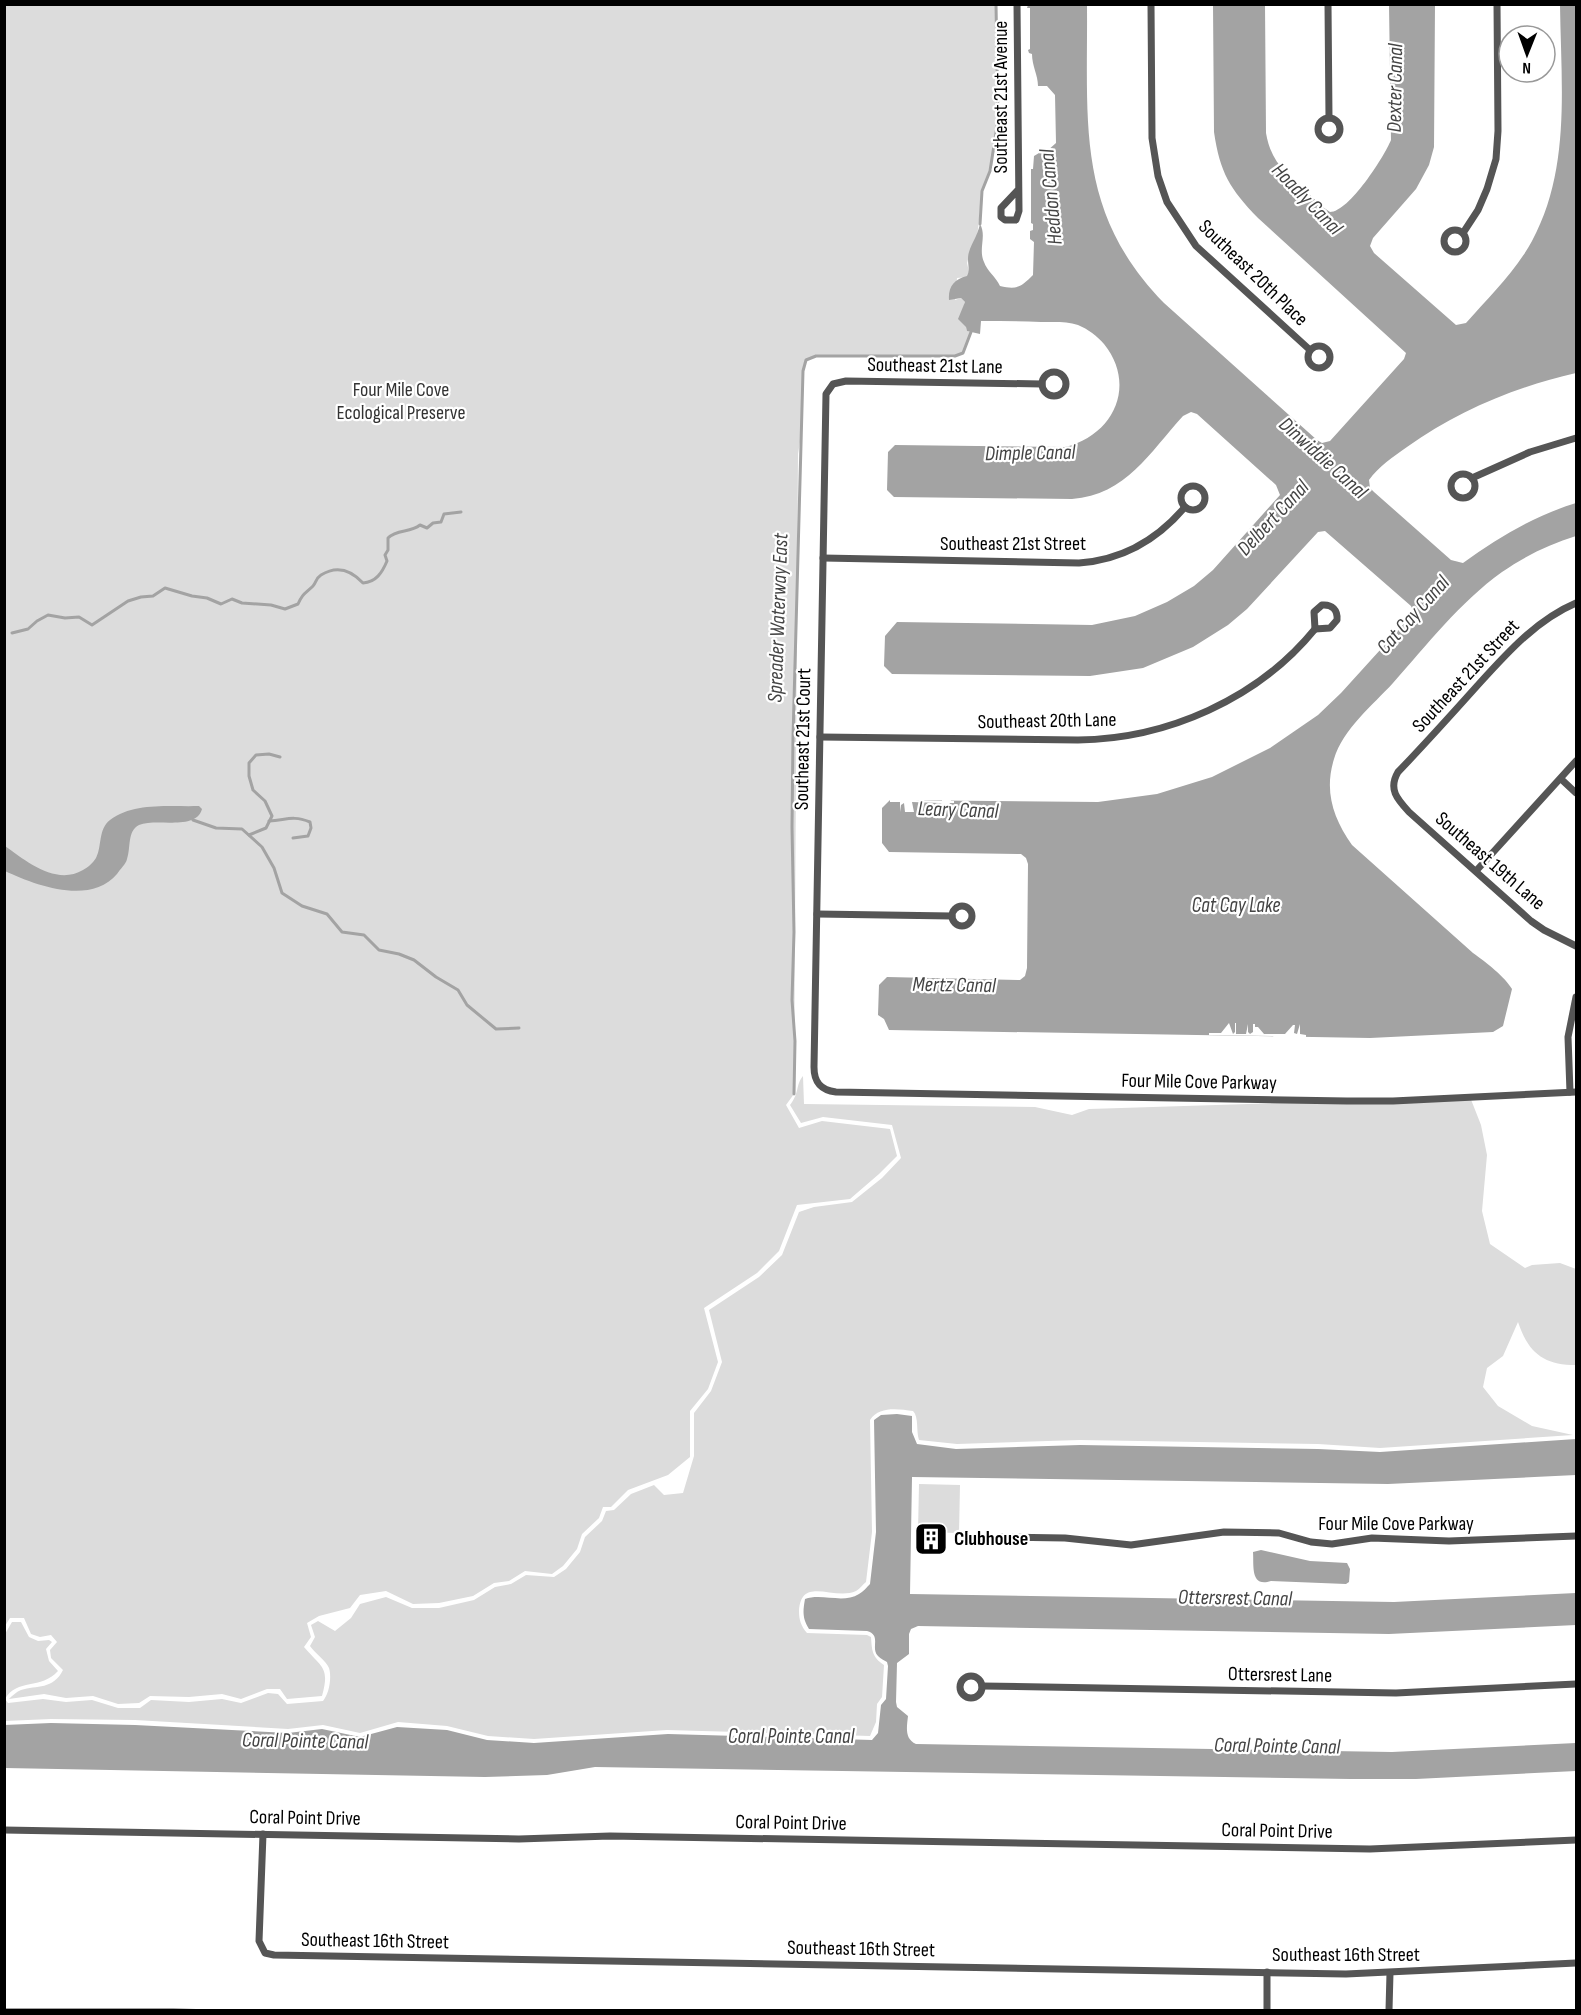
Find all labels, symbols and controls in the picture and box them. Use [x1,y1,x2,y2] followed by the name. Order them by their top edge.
[989,21,1013,173] street label: Southeast 21st Avenue
[1497,24,1557,84] north arrow
[1382,42,1408,133] water label: Dexter Canal
[1522,58,1531,77] text: N
[1034,147,1068,246] water label: Heddon Canal
[1267,158,1348,241] water label: Hoadly Canal
[1193,215,1313,331] street label: Southeast 20th Place
[867,353,1003,379] street label: Southeast 21st Lane
[337,378,465,425] park label: Four Mile Cove Ecological Preserve
[1274,412,1373,505] water label: Dinwiddie Canal
[985,440,1077,466] water label: Dimple Canal
[1232,474,1315,561] water label: Delbert Canal
[763,532,793,703] water label: Spreader Waterway East
[940,532,1086,556] street label: Southeast 21st Street
[1371,570,1455,659] water label: Cat Cay Canal
[1407,614,1525,738] street label: Southeast 21st Street
[790,668,816,810] street label: Southeast 21st Court
[977,708,1117,734] street label: Southeast 20th Lane
[917,796,1000,824] water label: Leary Canal
[1430,807,1550,915] street label: Southeast 19th Lane
[1191,893,1281,918] water label: Cat Cay Lake
[912,972,997,998] water label: Mertz Canal
[1121,1069,1277,1095] street label: Four Mile Cove Parkway
[1318,1512,1474,1536] street label: Four Mile Cove Parkway
[913,1521,949,1557] building icon: Clubhouse
[954,1527,1028,1551] place label: Clubhouse
[1178,1585,1293,1612] water label: Ottersrest Canal
[1228,1662,1332,1688] street label: Ottersrest Lane
[728,1724,855,1749] water label: Coral Pointe Canal
[242,1727,370,1755] water label: Coral Pointe Canal
[1214,1732,1342,1760] water label: Coral Pointe Canal
[249,1805,361,1831] street label: Coral Point Drive
[735,1810,847,1836] street label: Coral Point Drive
[1221,1818,1333,1844] street label: Coral Point Drive
[301,1928,449,1954] street label: Southeast 16th Street
[787,1936,935,1962] street label: Southeast 16th Street
[1272,1943,1420,1967] street label: Southeast 16th Street

